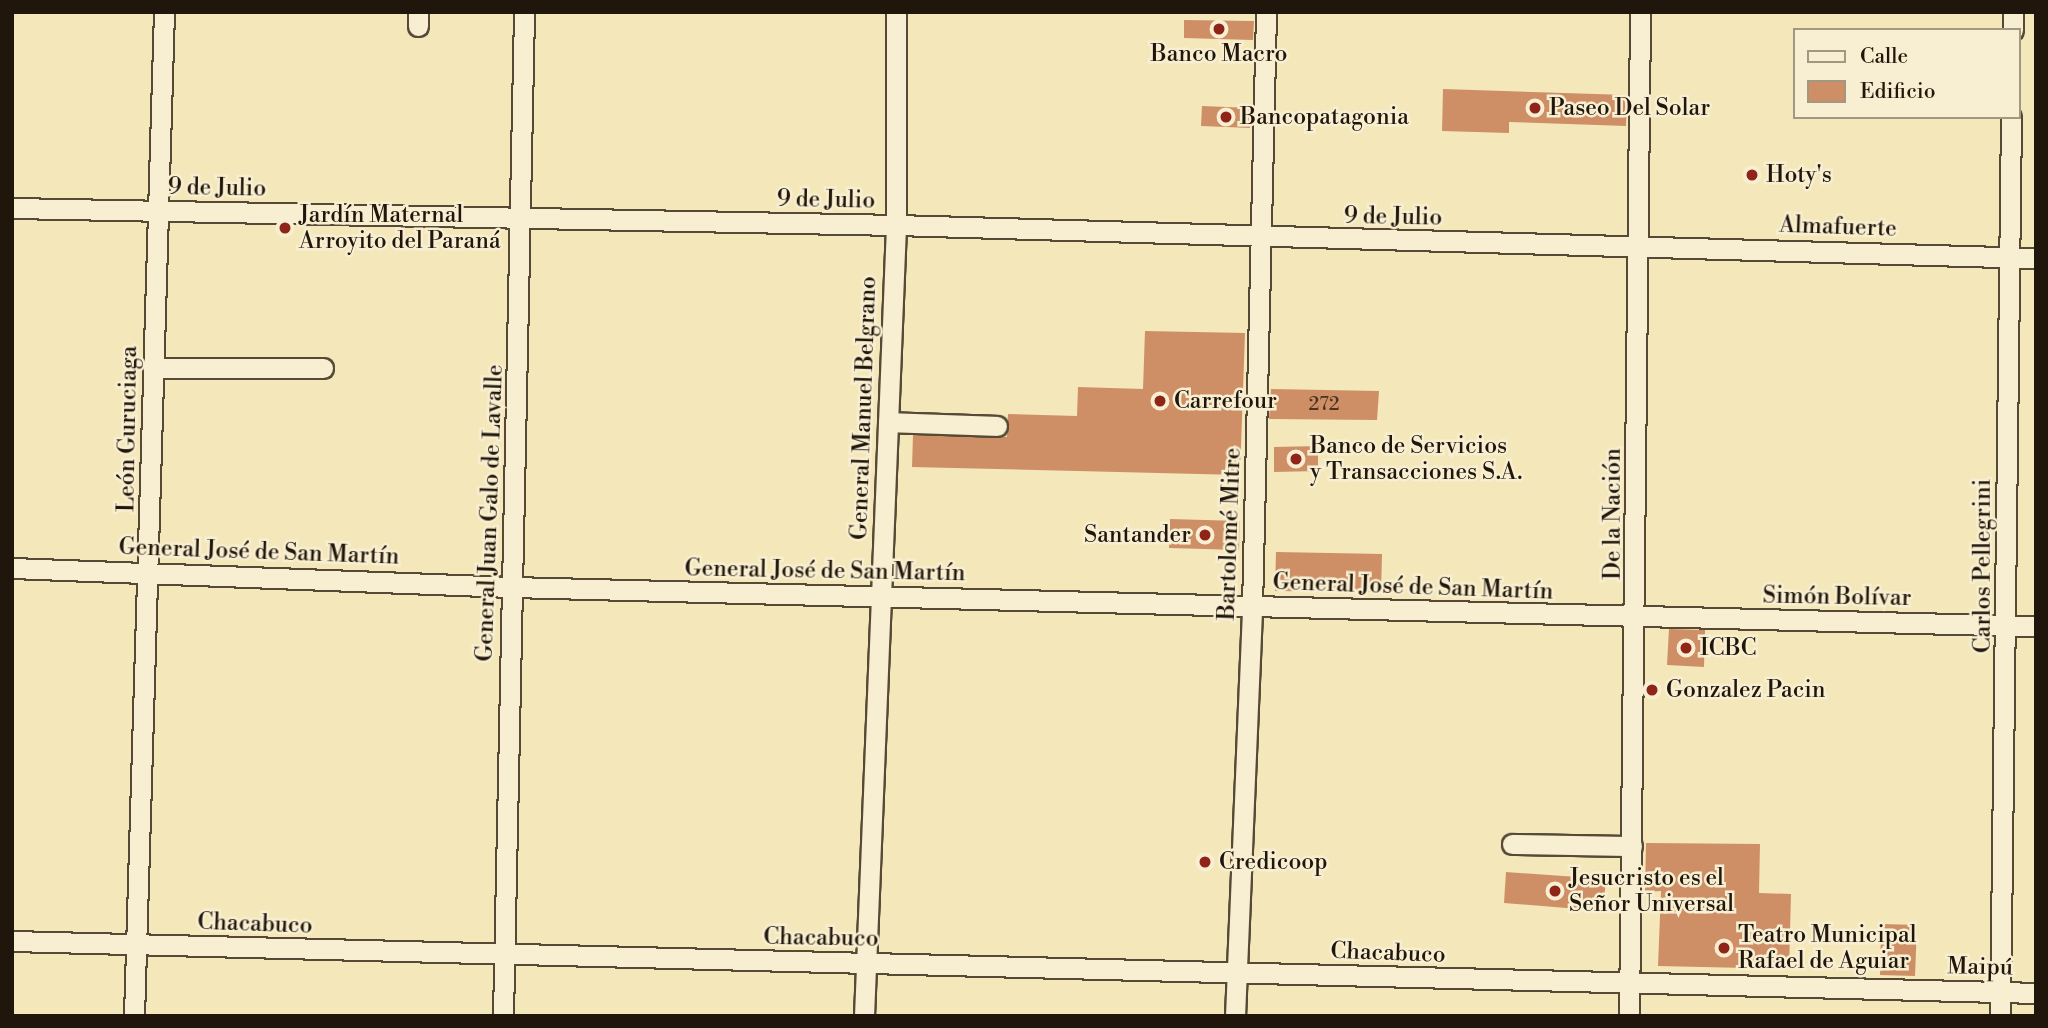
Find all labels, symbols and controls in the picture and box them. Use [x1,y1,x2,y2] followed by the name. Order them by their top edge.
[1211,21,1227,37] marker: Banco Macro
[1792,28,2020,119] legend
[1151,40,1287,68] place label: Banco Macro
[1860,44,1908,70] text: Calle
[1860,79,1936,105] text: Edificio
[1549,94,1710,122] place label: Paseo Del Solar
[1527,100,1543,116] marker: Paseo Del Solar
[1240,103,1409,131] place label: Bancopatagonia
[1218,109,1234,125] marker: Bancopatagonia
[1766,161,1832,189] place label: Hoty's
[1744,167,1760,183] marker: Hoty's
[168,173,266,203] street label: 9 de Julio
[777,185,875,215] street label: 9 de Julio
[299,201,501,255] place label: Jardín Maternal Arroyito del Paraná
[1344,202,1442,232] street label: 9 de Julio
[1779,211,1897,243] street label: Almafuerte
[277,220,293,236] marker: Jardín Maternal Arroyito del Paraná
[846,276,882,540] street label: General Manuel Belgrano
[113,346,143,512] street label: León Guruciaga
[471,364,509,662] street label: General Juan Galo de Lavalle
[1174,387,1277,415] place label: Carrefour
[1152,393,1168,409] marker: Carrefour
[1309,394,1339,416] house number: 272
[1310,432,1522,486] place label: Banco de Servicios y Transacciones S.A.
[1213,447,1247,621] street label: Bartolomé Mitre
[1599,448,1627,580] street label: De la Nación
[1288,451,1304,467] marker: Banco de Servicios y Transacciones S.A.
[1969,479,1997,653] street label: Carlos Pellegrini
[1084,521,1191,549] place label: Santander
[1197,527,1213,543] marker: Santander
[118,533,400,571] street label: General José de San Martín
[684,555,966,587] street label: General José de San Martín
[1272,568,1554,606] street label: General José de San Martín
[1762,582,1912,612] street label: Simón Bolívar
[1700,634,1756,662] place label: ICBC
[1678,640,1694,656] marker: ICBC
[1666,676,1826,704] place label: Gonzalez Pacin
[1644,682,1660,698] marker: Gonzalez Pacin
[1219,848,1328,876] place label: Credicoop
[1197,854,1213,870] marker: Credicoop
[1569,864,1734,918] place label: Jesucristo es el Señor Universal
[1547,883,1563,899] marker: Jesucristo es el Señor Universal
[197,908,313,940] street label: Chacabuco
[1738,921,1917,975] place label: Teatro Municipal Rafael de Aguiar
[763,923,879,953] street label: Chacabuco
[1330,937,1446,969] street label: Chacabuco
[1716,940,1732,956] marker: Teatro Municipal Rafael de Aguiar
[1947,953,2013,981] street label: Maipú

